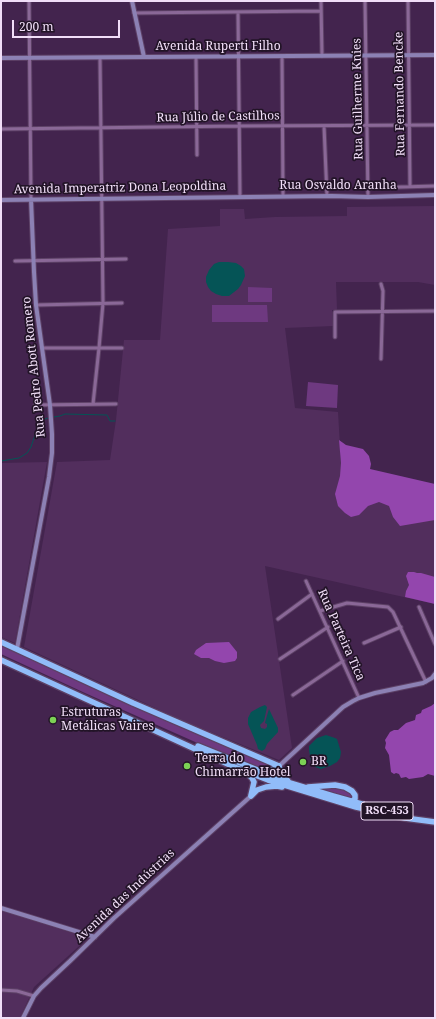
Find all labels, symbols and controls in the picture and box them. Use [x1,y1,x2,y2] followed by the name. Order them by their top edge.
[14,12,122,38] scale bar
[19,18,54,35] text: 200 m
[392,31,408,157] street label: Rua Fernando Bencke
[350,38,366,160] street label: Rua Guilherme Knies
[155,40,281,54] street label: Avenida Ruperti Filho
[156,109,280,125] street label: Rua Júlio de Castilhos
[14,179,226,197] street label: Avenida Imperatriz Dona Leopoldina
[279,179,397,193] street label: Rua Osvaldo Aranha
[19,296,49,438] street label: Rua Pedro Abott Romero
[314,587,368,683] street label: Rua Parteira Tica
[61,706,154,734] place label: Estruturas Metálicas Vaires
[48,715,58,725] marker: Estruturas Metálicas Vaires
[195,752,291,780] place label: Terra do Chimarrão Hotel
[311,755,327,769] place label: BR
[298,757,308,767] marker: BR
[182,761,192,771] marker: Terra do Chimarrão Hotel
[361,802,413,820] road number: RSC-453
[72,846,178,946] street label: Avenida das Indústrias

